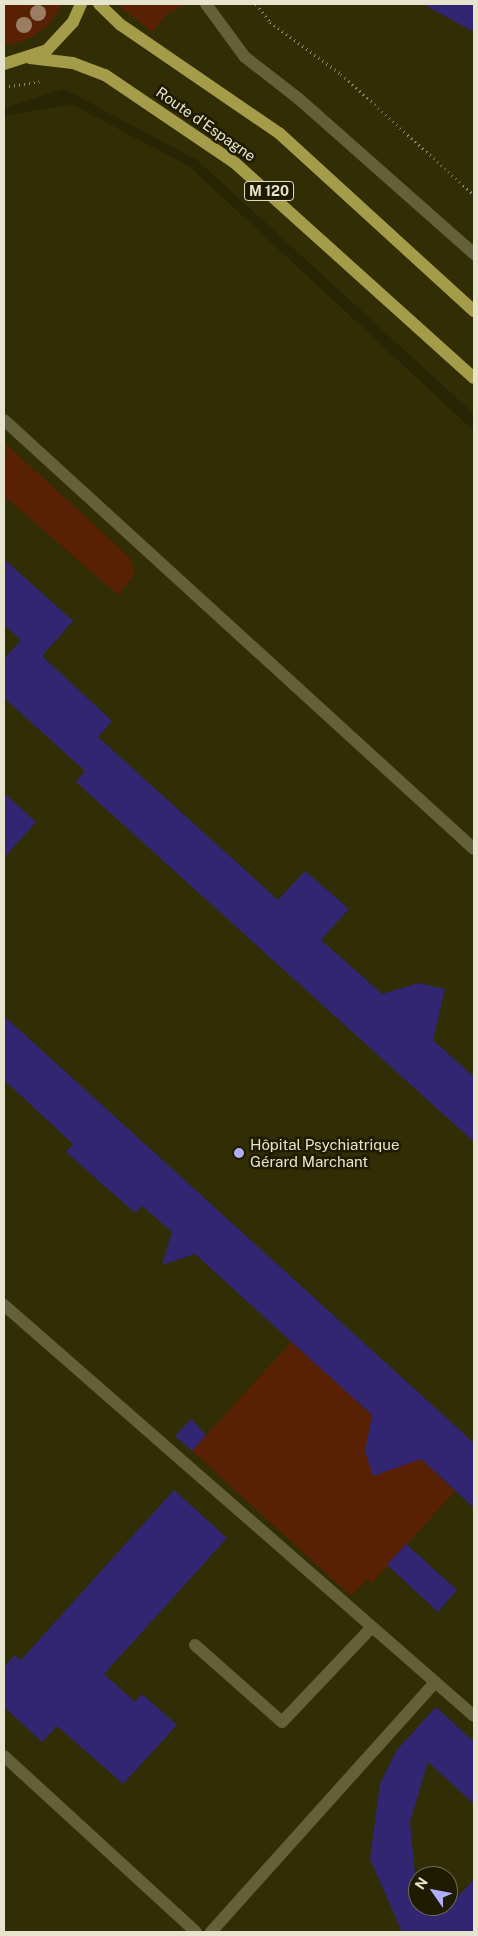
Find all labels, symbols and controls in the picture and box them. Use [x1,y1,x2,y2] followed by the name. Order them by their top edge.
[153,83,259,165] street label: Route d'Espagne
[244,180,294,202] road number: M 120
[250,1135,399,1170] place label: Hôpital Psychiatrique Gérard Marchant
[232,1146,246,1160] marker: Hôpital Psychiatrique Gérard Marchant
[408,1866,458,1916] north arrow
[412,1874,431,1892] text: N

